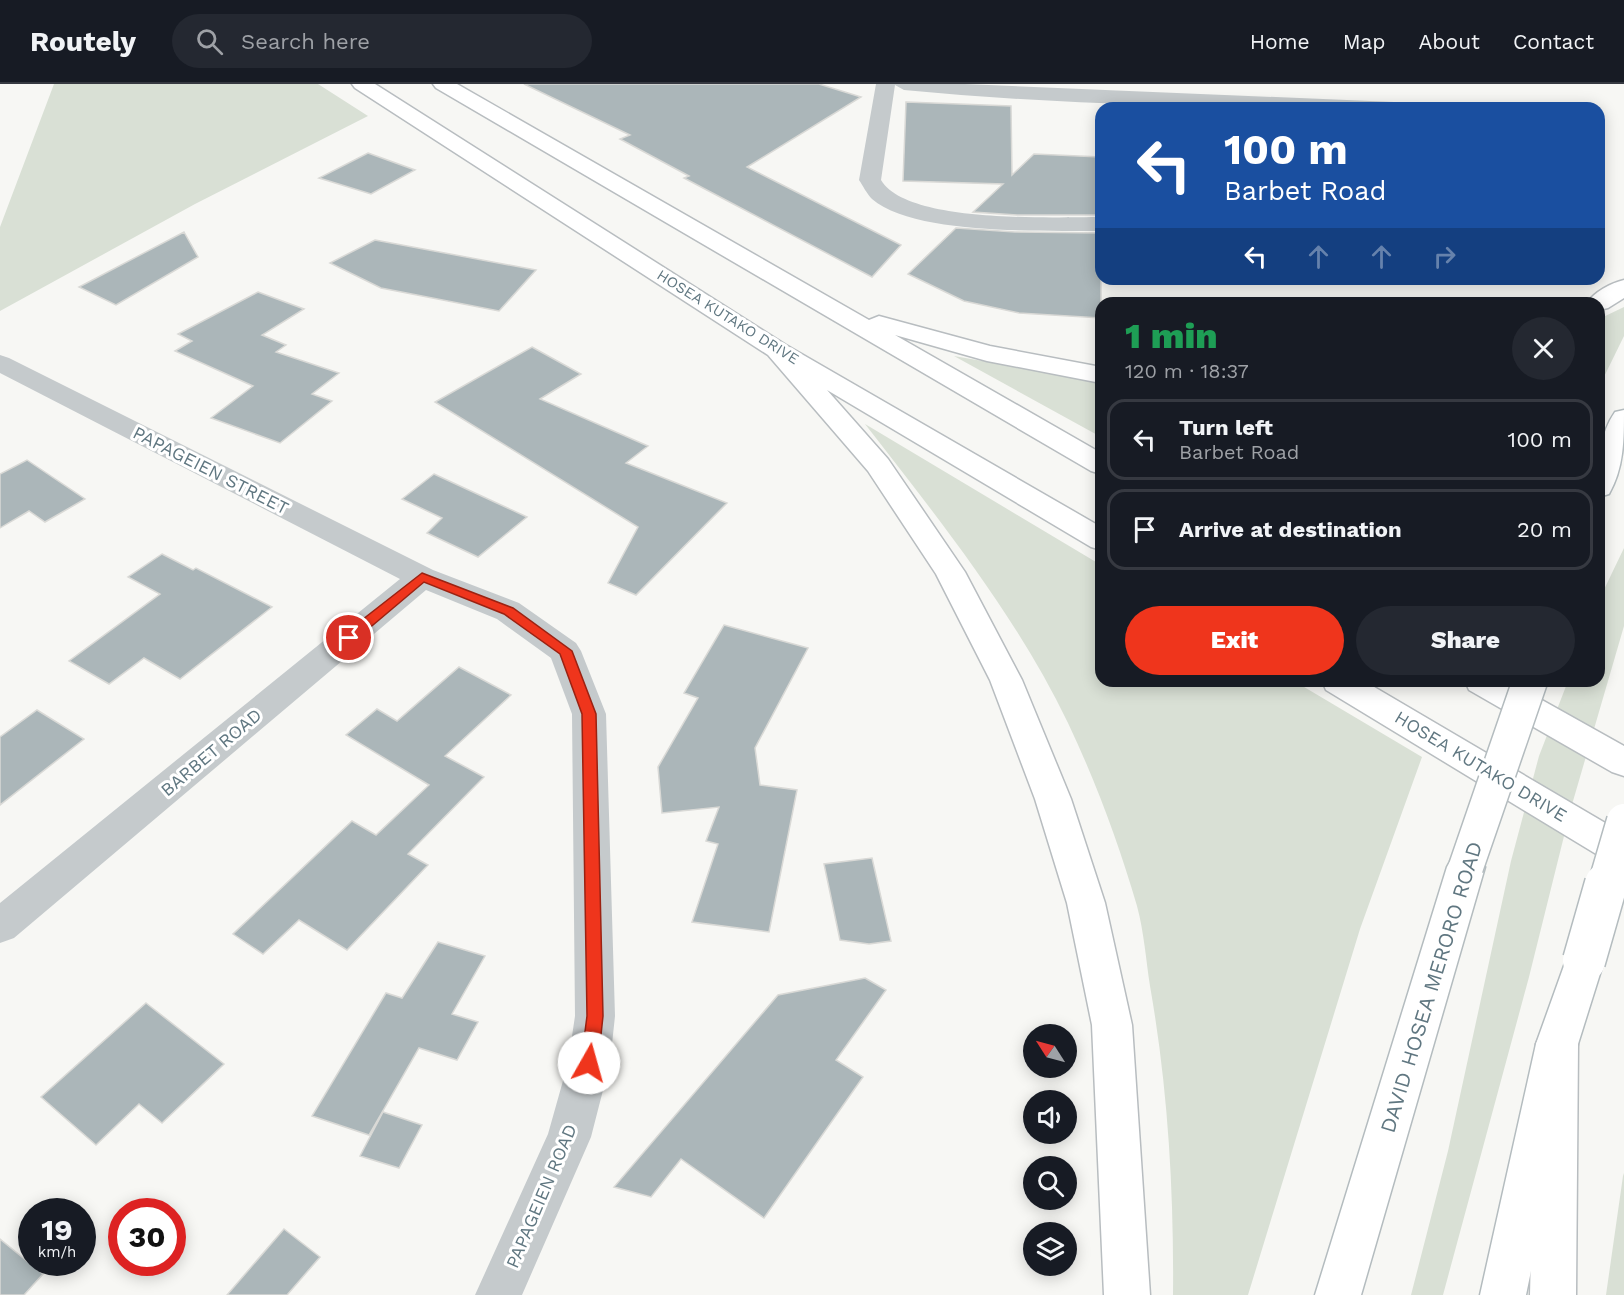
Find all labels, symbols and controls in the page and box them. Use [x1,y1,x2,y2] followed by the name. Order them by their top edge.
[172,14,592,68] search box
[30,25,136,58] text: Routely
[193,25,226,58] icon: search
[241,29,370,54] text: Search here
[1250,29,1310,54] text: Home
[1343,29,1386,54] text: Map
[1419,29,1480,54] text: About
[1513,29,1594,54] text: Contact
[1224,125,1348,174] text: 100 m
[1125,126,1203,204] icon: left
[1224,175,1386,207] text: Barbet Road
[1239,240,1272,273] icon: left
[1302,240,1335,273] icon: ahead
[1365,240,1398,273] icon: ahead
[1428,240,1461,273] icon: right
[654,266,802,368] street label: HOSEA KUTAKO DRIVE
[1125,315,1218,357] text: 1 min
[1512,317,1575,380] button: close
[1125,359,1249,383] text: 120 m · 18:37
[1179,415,1273,440] text: Turn left
[130,422,292,518] street label: PAPAGEIEN STREET
[1128,423,1161,456] icon: left
[1508,427,1572,452] text: 100 m
[1179,440,1299,464] text: Barbet Road
[1128,513,1161,546] icon: arrive
[1179,517,1402,542] text: Arrive at destination
[1517,517,1572,542] text: 20 m
[1125,606,1344,675] button: Exit
[1356,606,1575,675] button: Share
[323,612,374,663] pin
[332,621,365,654] icon: arrive
[156,704,266,800] street label: BARBET ROAD
[1391,706,1571,826] street label: HOSEA KUTAKO DRIVE
[1375,838,1487,1136] street label: DAVID HOSEA MERORO ROAD
[1023,1024,1077,1078] north arrow
[1023,1024,1077,1276] map controls
[557,1031,621,1095] position arrow
[1023,1090,1077,1144] button: sound
[501,1121,581,1271] street label: PAPAGEIEN ROAD
[1023,1156,1077,1210] button: search
[108,1198,186,1276] speed limit sign: 30
[41,1212,73,1247] text: 19
[1023,1222,1077,1276] button: layers
[38,1243,76,1261] text: km/h

